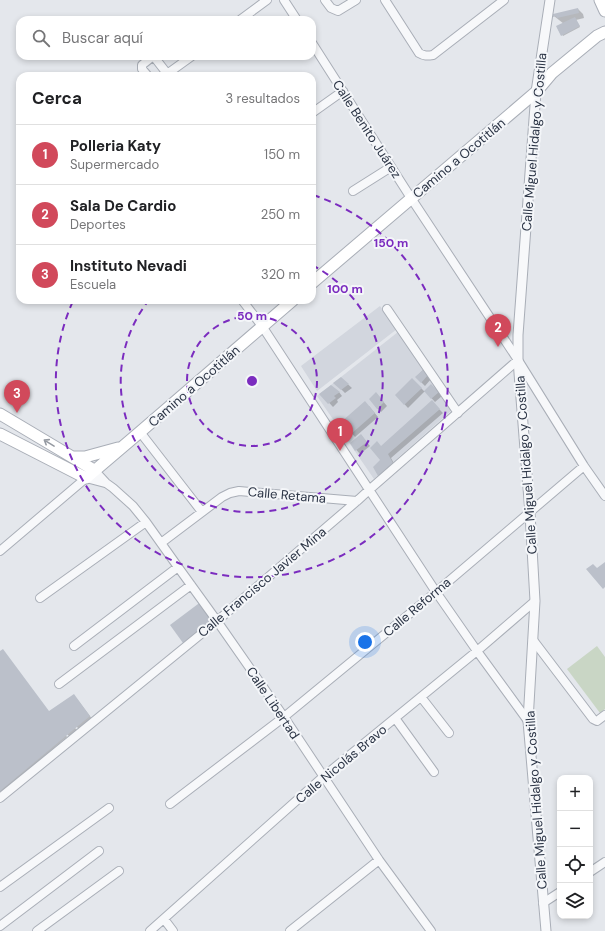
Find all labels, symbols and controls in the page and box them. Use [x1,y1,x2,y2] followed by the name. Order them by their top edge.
[16,16,316,60] search box
[30,27,52,49] icon: search
[62,28,143,48] text: Buscar aquí
[518,52,550,232] street label: Calle Miguel Hidalgo y Costilla
[329,77,405,181] street label: Calle Benito Juárez
[32,87,82,109] text: Cerca
[225,90,300,107] text: 3 resultados
[409,114,509,202] street label: Camino a Ocotitlán
[70,136,161,156] text: Polleria Katy
[43,146,47,163] text: 1
[264,146,300,163] text: 150 m
[70,156,159,173] text: Supermercado
[70,196,176,216] text: Sala De Cardio
[41,206,49,223] text: 2
[261,206,300,223] text: 250 m
[70,216,126,233] text: Deportes
[374,235,408,251] text: 150 m
[70,256,187,276] text: Instituto Nevadi
[41,266,49,283] text: 3
[261,266,300,283] text: 320 m
[70,276,116,293] text: Escuela
[327,281,363,297] text: 100 m
[237,308,267,324] text: 50 m
[485,314,511,347] pin: 2
[145,342,243,430] street label: Camino a Ocotitlán
[245,374,259,388] centre of rings
[511,375,541,555] street label: Calle Miguel Hidalgo y Costilla
[4,380,30,413] pin: 3
[327,418,353,451] pin: 1
[43,438,55,446] one-way arrow
[247,483,327,507] street label: Calle Retama
[194,523,330,641] street label: Calle Francisco Javier Mina
[380,574,454,640] street label: Calle Reforma
[355,632,375,652] your location
[243,664,303,742] street label: Calle Libertad
[521,710,551,890] street label: Calle Miguel Hidalgo y Costilla
[292,721,390,807] street label: Calle Nicolás Bravo
[557,775,593,919] map controls
[557,775,593,811] button: +
[557,811,593,847] button: −
[557,847,593,883] button: locate
[557,883,593,919] button: layers

